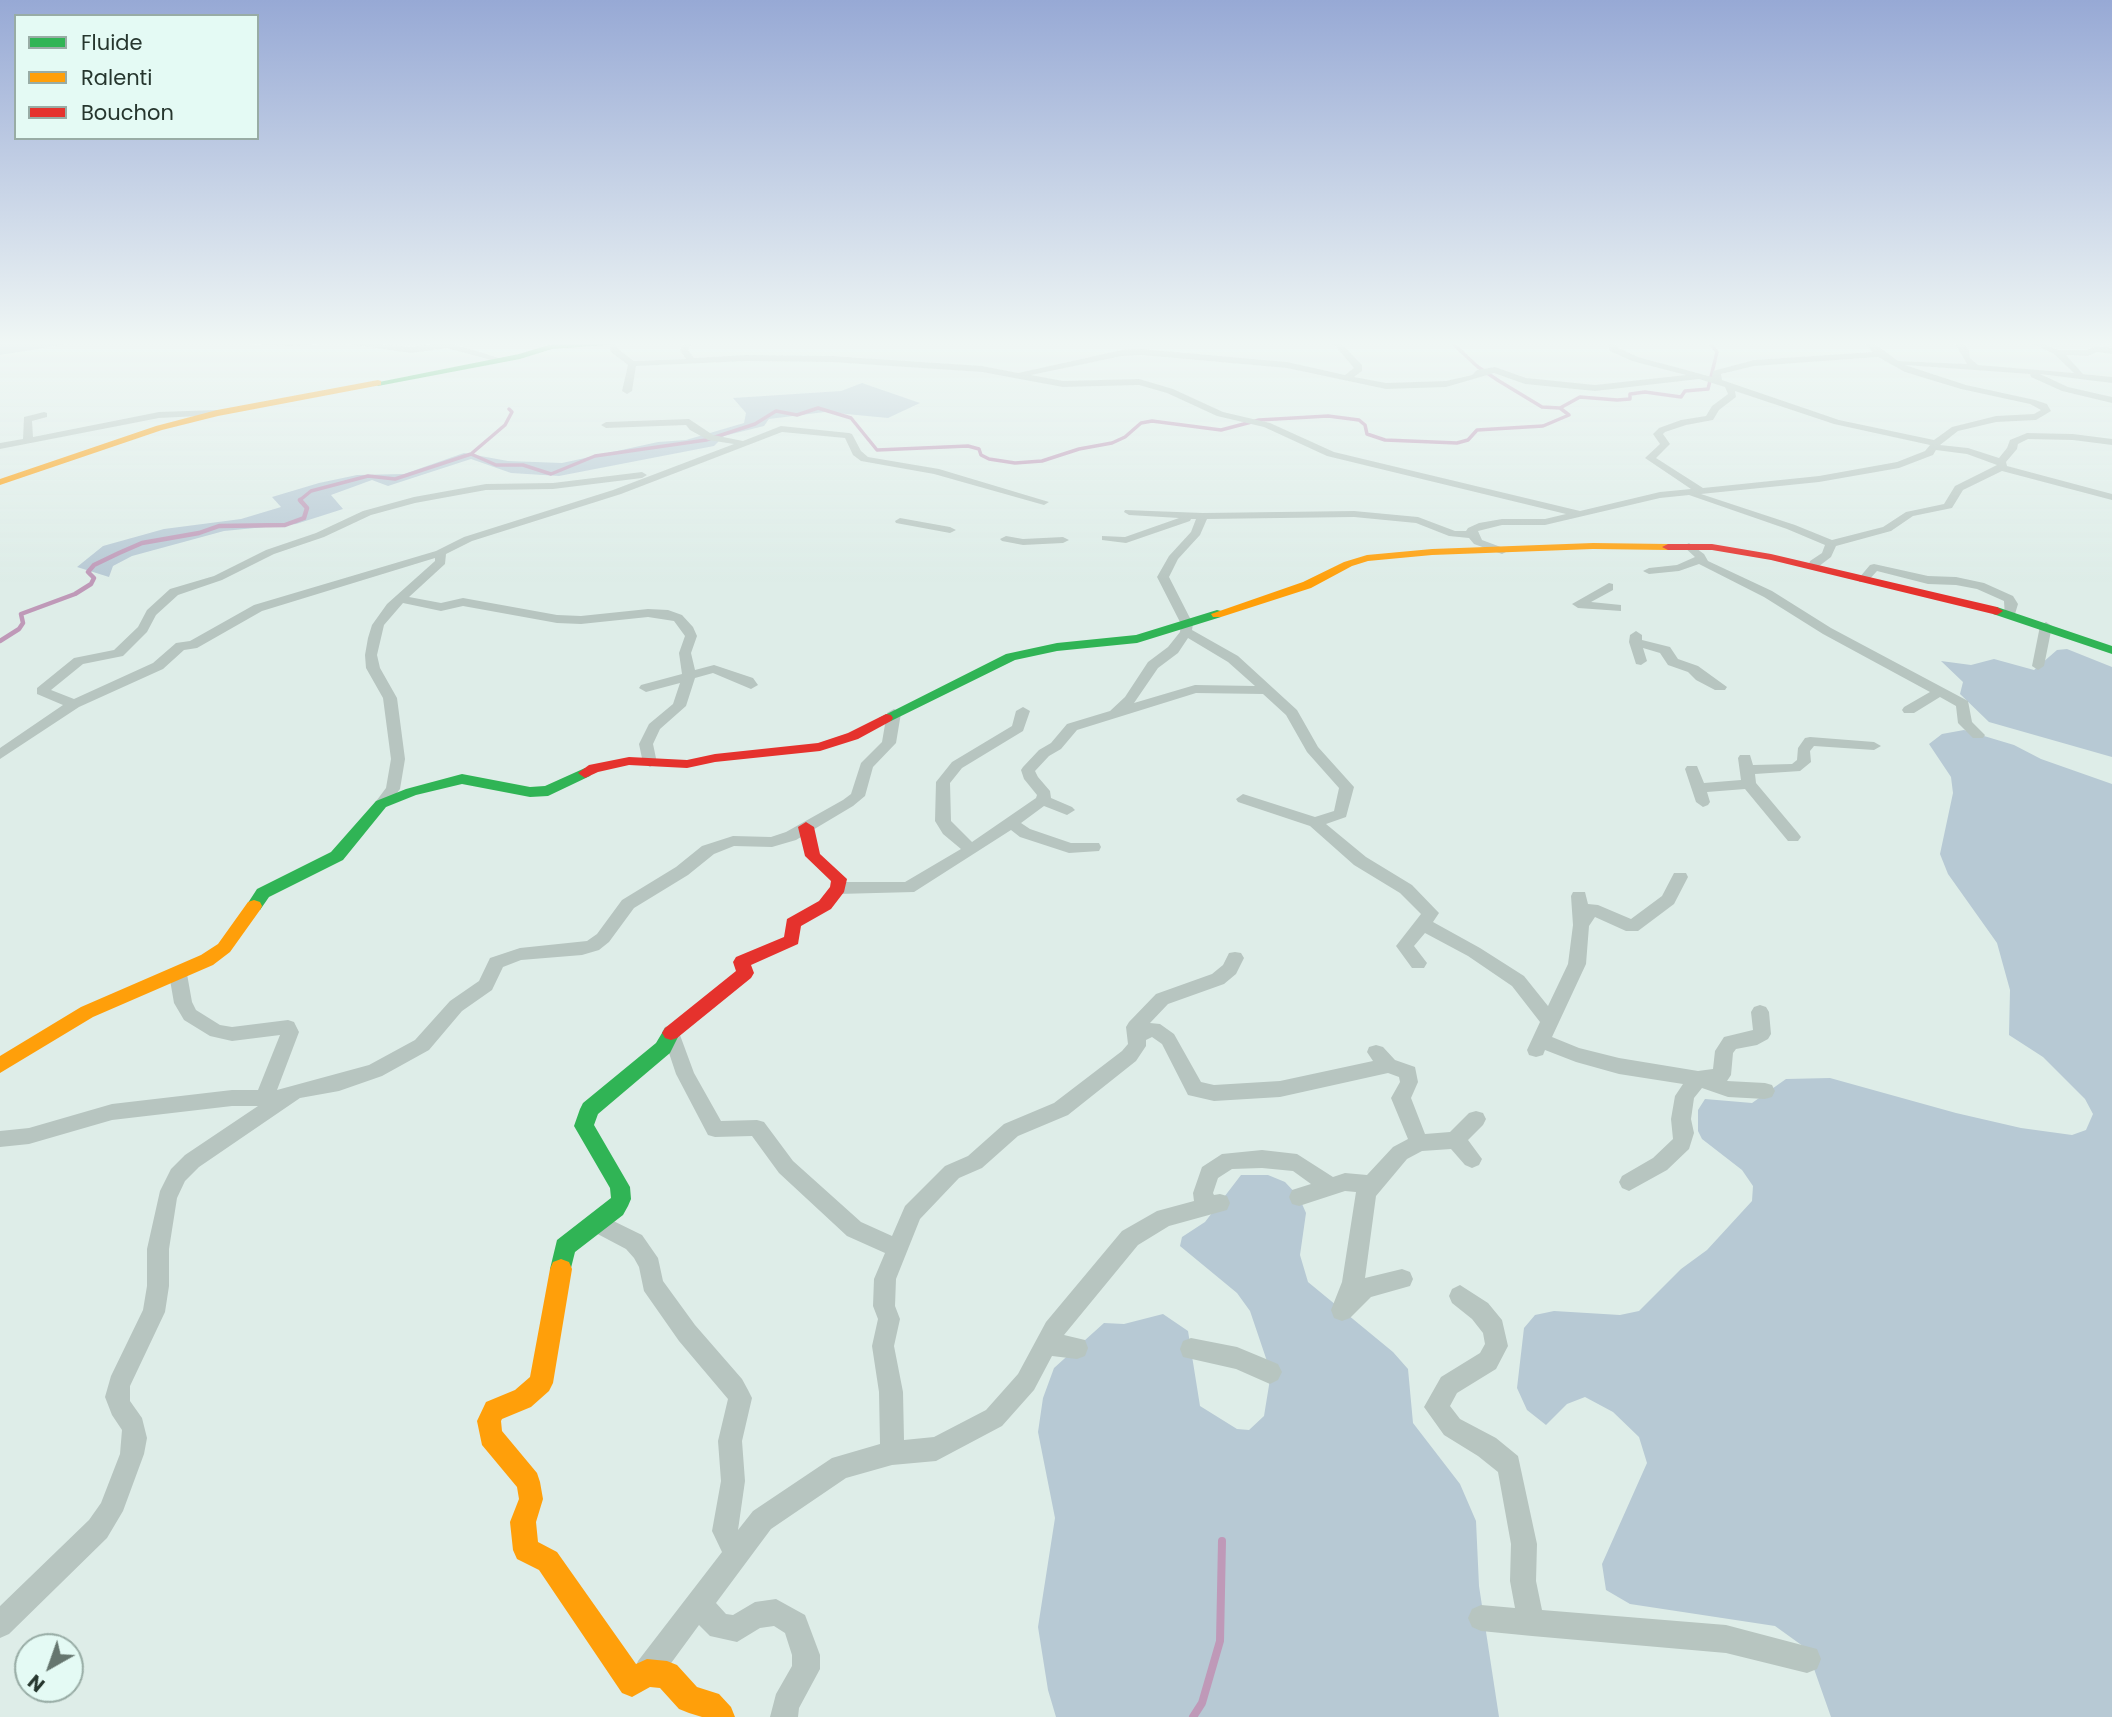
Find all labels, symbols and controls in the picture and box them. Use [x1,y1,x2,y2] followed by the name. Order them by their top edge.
[14,14,259,140] legend
[81,28,143,57] text: Fluide
[81,63,152,92] text: Ralenti
[81,98,174,127] text: Bouchon
[14,1633,84,1703] north arrow
[22,1668,51,1698] text: N

